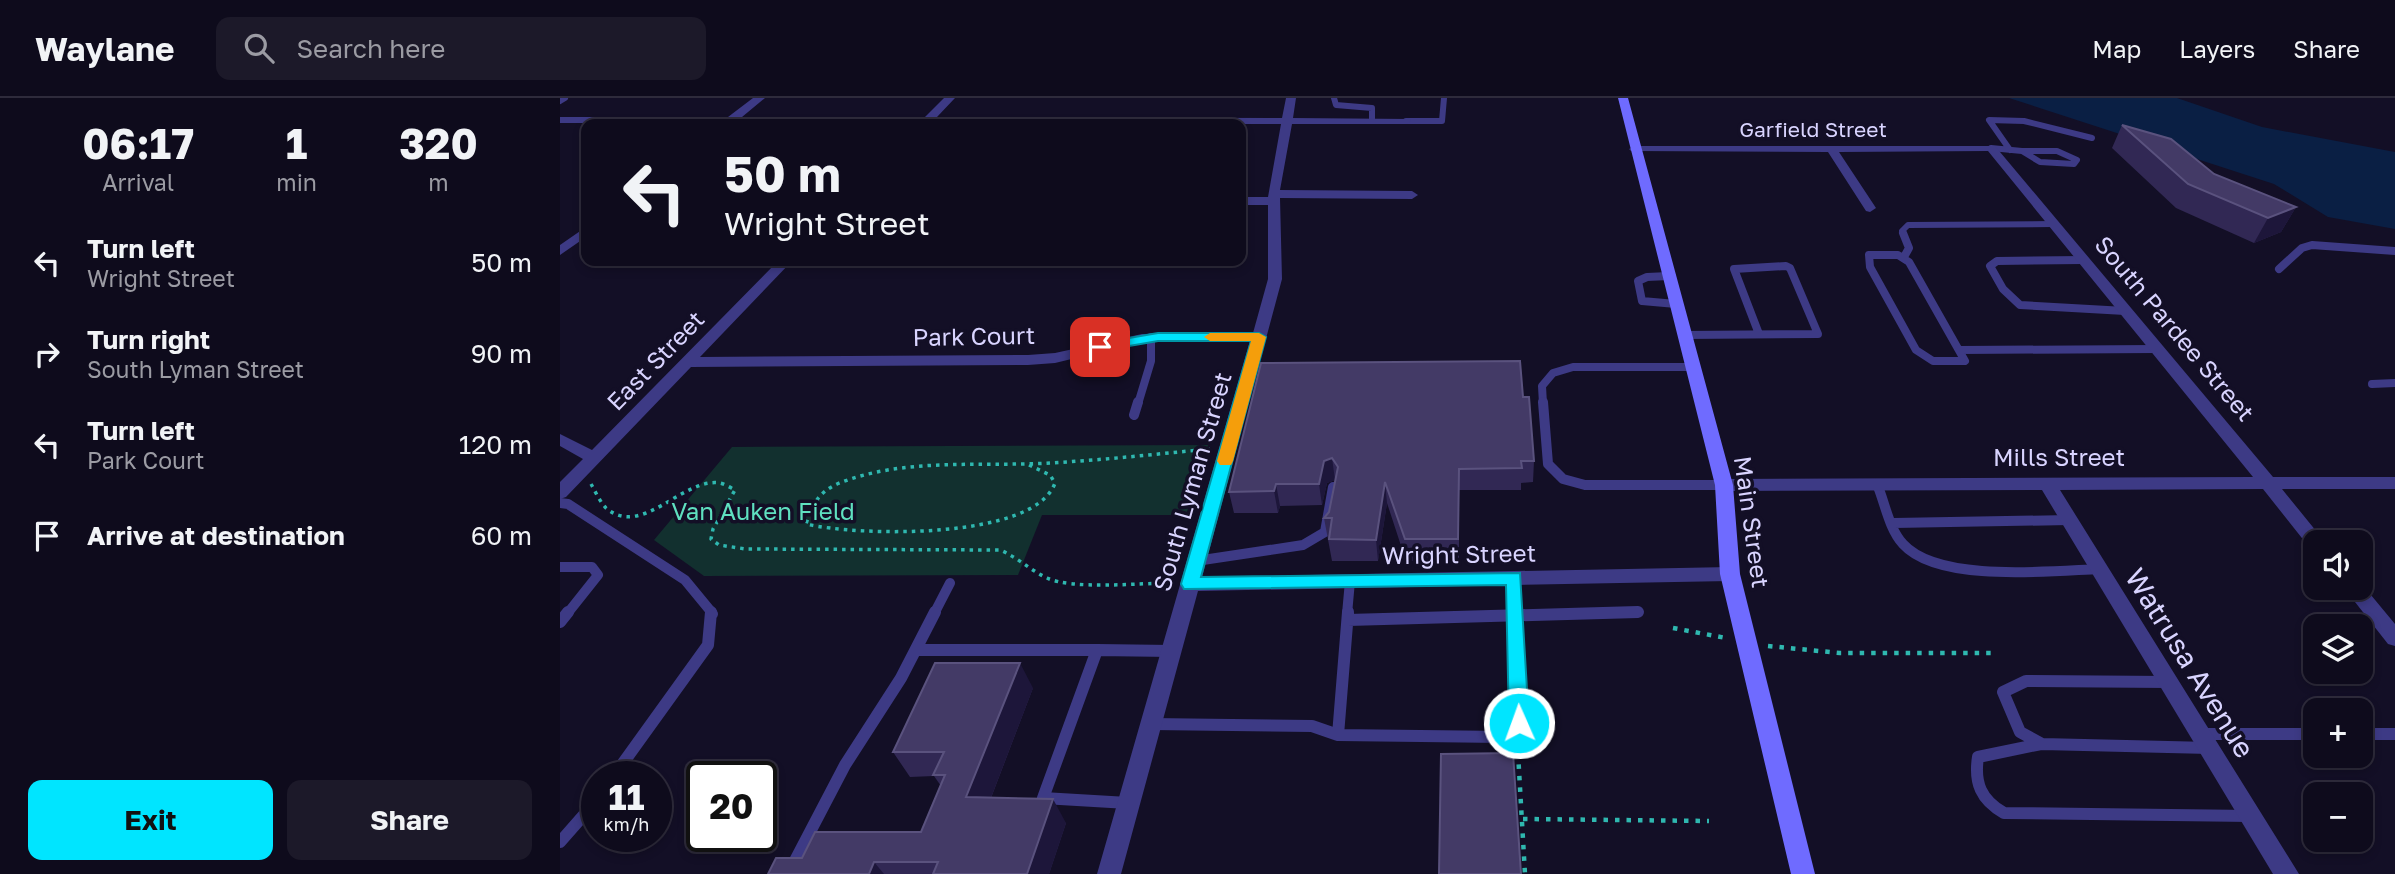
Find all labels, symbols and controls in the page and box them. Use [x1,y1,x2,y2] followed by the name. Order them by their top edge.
[216,17,706,80] search box
[35,29,174,68] text: Waylane
[240,29,278,67] icon: search
[296,33,445,64] text: Search here
[2092,34,2141,63] text: Map
[2179,34,2255,63] text: Layers
[2293,34,2360,63] text: Share
[1739,116,1887,142] street label: Garfield Street
[82,118,194,168] text: 06:17
[286,118,308,168] text: 1
[399,118,478,168] text: 320
[724,144,841,203] text: 50 m
[609,147,700,238] icon: left
[102,168,174,196] text: Arrival
[276,168,317,196] text: min
[428,168,449,196] text: m
[724,204,930,242] text: Wright Street
[2089,230,2261,426] street label: South Pardee Street
[87,233,195,264] text: Turn left
[28,244,66,282] icon: left
[471,247,532,278] text: 50 m
[87,264,235,292] text: Wright Street
[600,304,710,416] street label: East Street
[1070,317,1130,377] pin
[912,320,1036,351] street label: Park Court
[87,324,210,355] text: Turn right
[1081,328,1119,366] icon: arrive
[28,335,66,373] icon: right
[471,338,532,369] text: 90 m
[87,355,304,383] text: South Lyman Street
[1146,369,1237,594] street label: South Lyman Street
[87,415,195,446] text: Turn left
[28,426,66,464] icon: left
[459,429,532,460] text: 120 m
[1993,442,2125,471] street label: Mills Street
[87,446,205,474] text: Park Court
[1729,454,1776,589] street label: Main Street
[671,496,855,525] park label: Van Auken Field
[28,517,66,555] icon: arrive
[87,520,345,551] text: Arrive at destination
[471,520,532,551] text: 60 m
[2303,530,2373,852] map controls
[2303,530,2373,600] button: sound
[1382,538,1536,569] street label: Wright Street
[2119,562,2262,763] street label: Watrusa Avenue
[2303,614,2373,684] button: layers
[1482,686,1556,760] position arrow
[2303,698,2373,768] button: +
[686,761,777,852] speed limit sign: 20
[608,776,645,818] text: 11
[28,780,273,860] button: Exit
[287,780,532,860] button: Share
[2303,782,2373,852] button: −
[604,813,649,835] text: km/h

